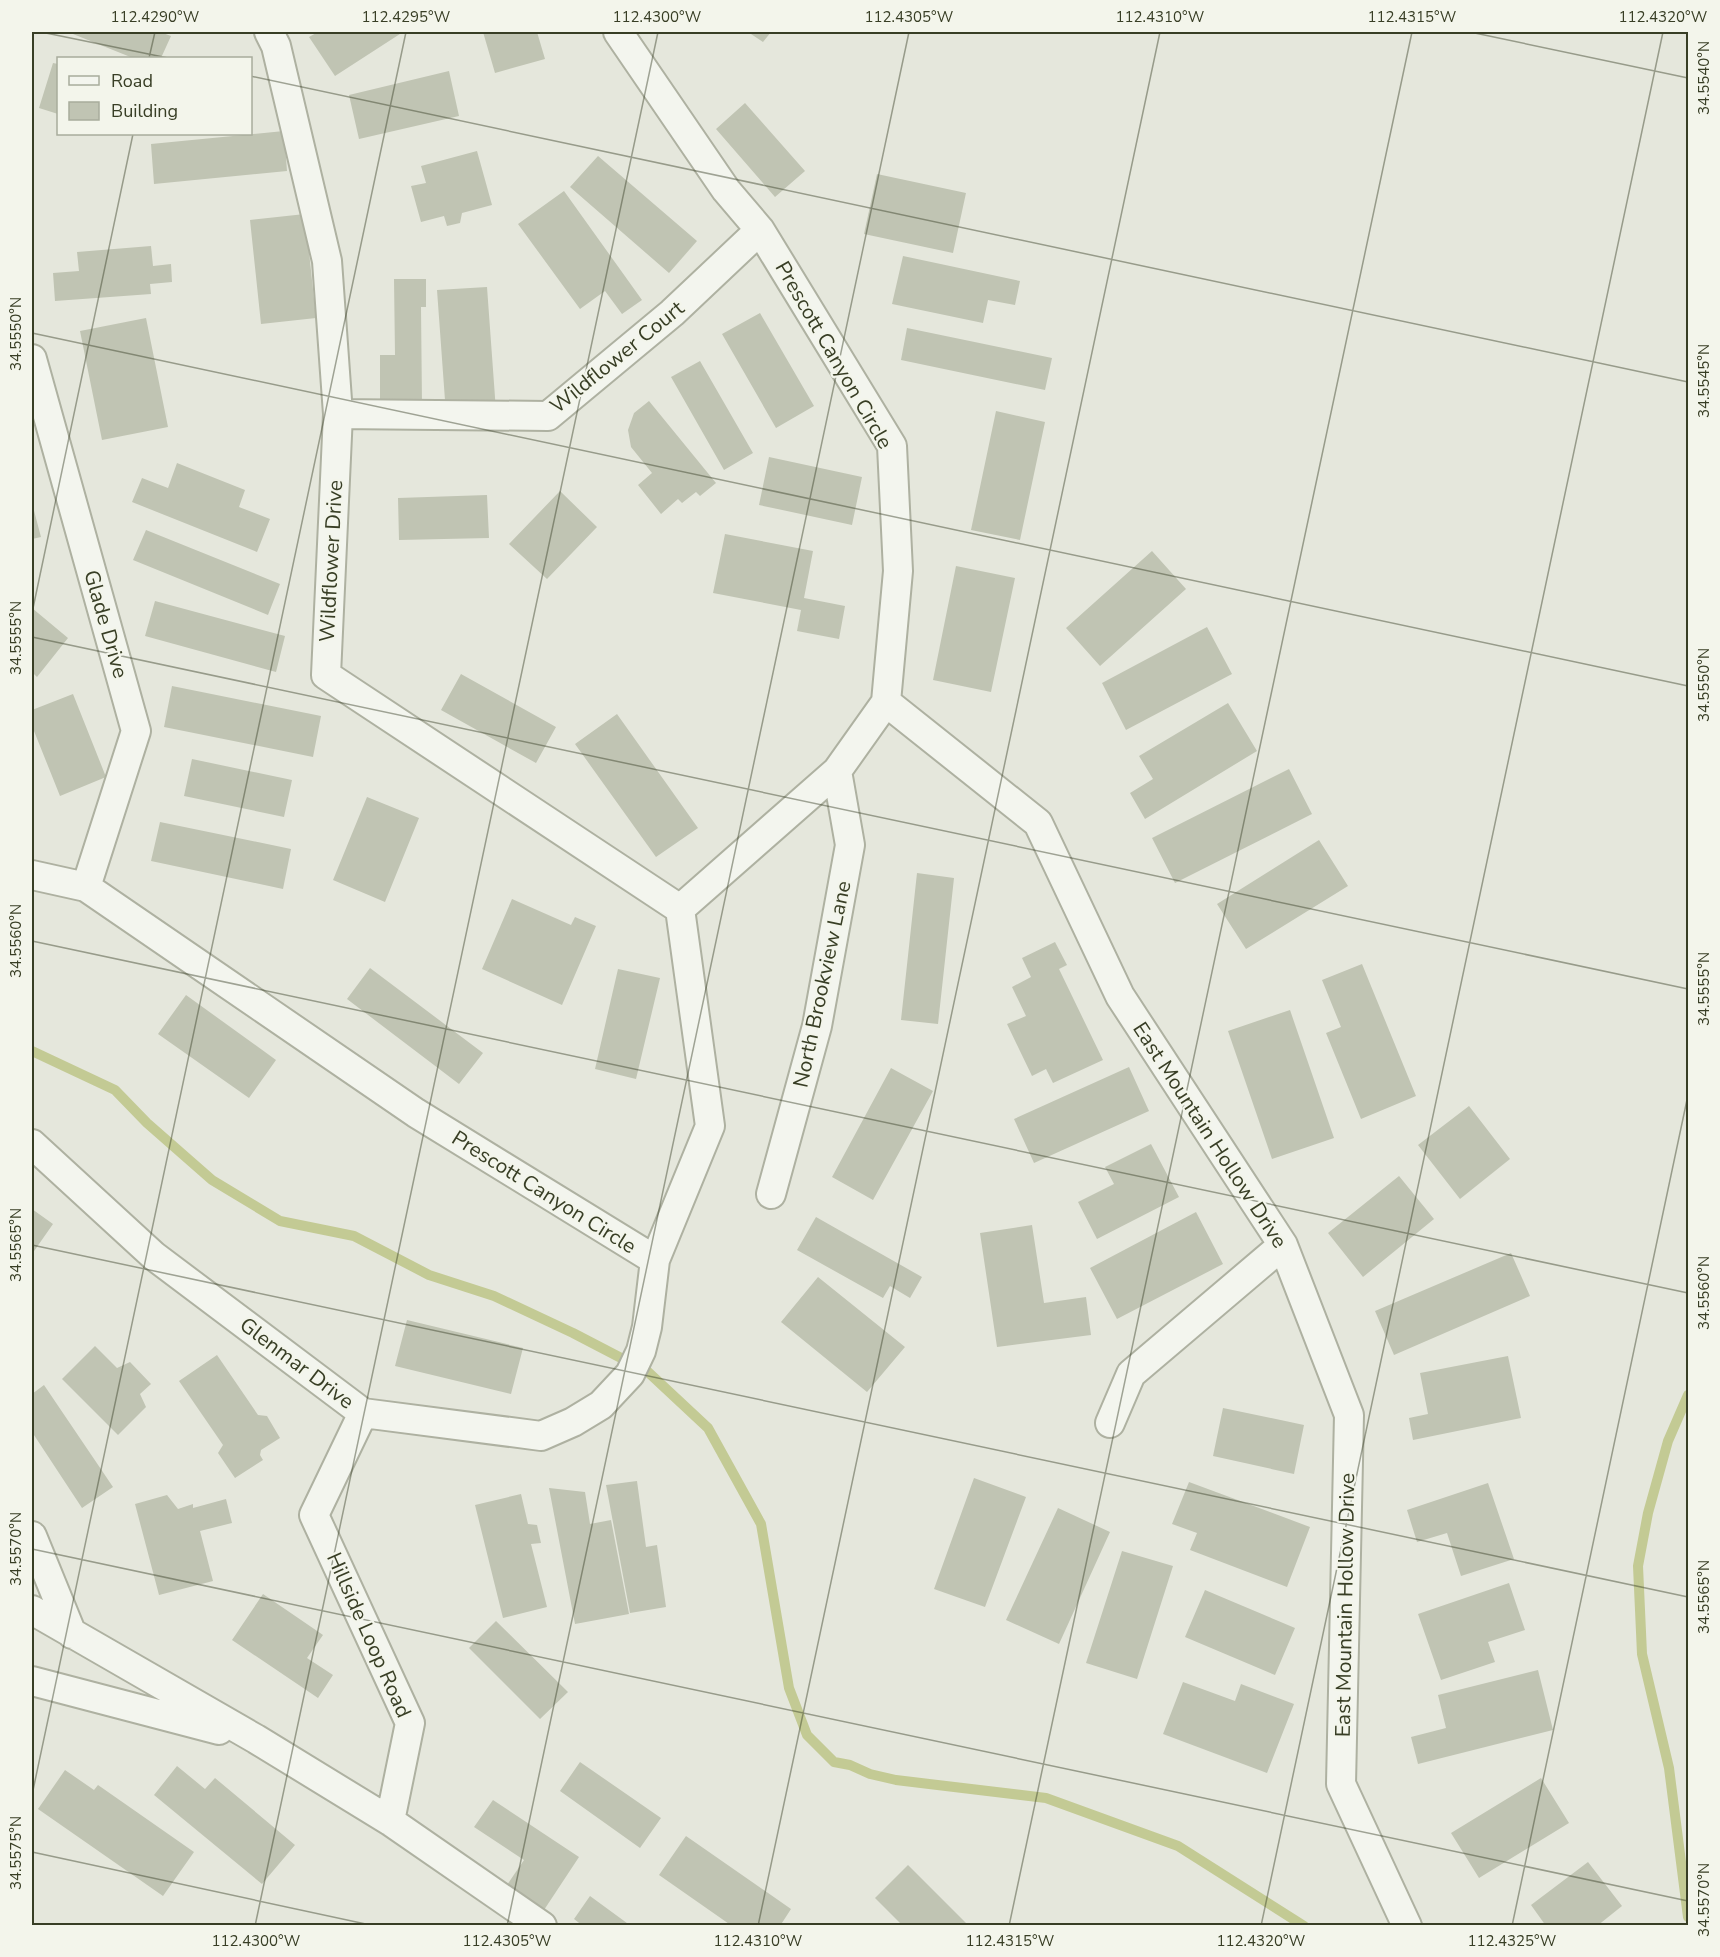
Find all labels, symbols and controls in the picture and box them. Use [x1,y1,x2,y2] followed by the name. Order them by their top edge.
[111,7,200,27] text: 112.4290°W
[362,7,451,27] text: 112.4295°W
[613,7,702,27] text: 112.4300°W
[865,7,954,27] text: 112.4305°W
[1116,7,1205,27] text: 112.4310°W
[1368,7,1457,27] text: 112.4315°W
[1619,7,1708,27] text: 112.4320°W
[1694,41,1714,115] text: 34.5540°N
[57,57,252,135] legend
[111,69,153,93] text: Road
[111,99,178,123] text: Building
[769,256,899,454] street label: Prescott Canyon Circle
[544,294,690,420] street label: Wildflower Court
[6,297,26,371] text: 34.5550°N
[1694,344,1714,418] text: 34.5545°N
[313,479,349,643] street label: Wildflower Drive
[77,567,135,681] street label: Glade Drive
[6,601,26,675] text: 34.5555°N
[1694,648,1714,722] text: 34.5550°N
[786,878,858,1090] street label: North Brookview Lane
[6,904,26,978] text: 34.5560°N
[1694,952,1714,1026] text: 34.5555°N
[1126,1017,1294,1253] street label: East Mountain Hollow Drive
[447,1124,641,1260] street label: Prescott Canyon Circle
[6,1208,26,1282] text: 34.5565°N
[1694,1256,1714,1330] text: 34.5560°N
[234,1311,360,1415] street label: Glenmar Drive
[1329,1473,1361,1737] street label: East Mountain Hollow Drive
[6,1512,26,1586] text: 34.5570°N
[320,1548,418,1722] street label: Hillside Loop Road
[1694,1560,1714,1634] text: 34.5565°N
[6,1816,26,1890] text: 34.5575°N
[1694,1863,1714,1937] text: 34.5570°N
[212,1931,301,1951] text: 112.4300°W
[463,1931,552,1951] text: 112.4305°W
[714,1931,803,1951] text: 112.4310°W
[966,1931,1055,1951] text: 112.4315°W
[1217,1931,1306,1951] text: 112.4320°W
[1468,1931,1557,1951] text: 112.4325°W

